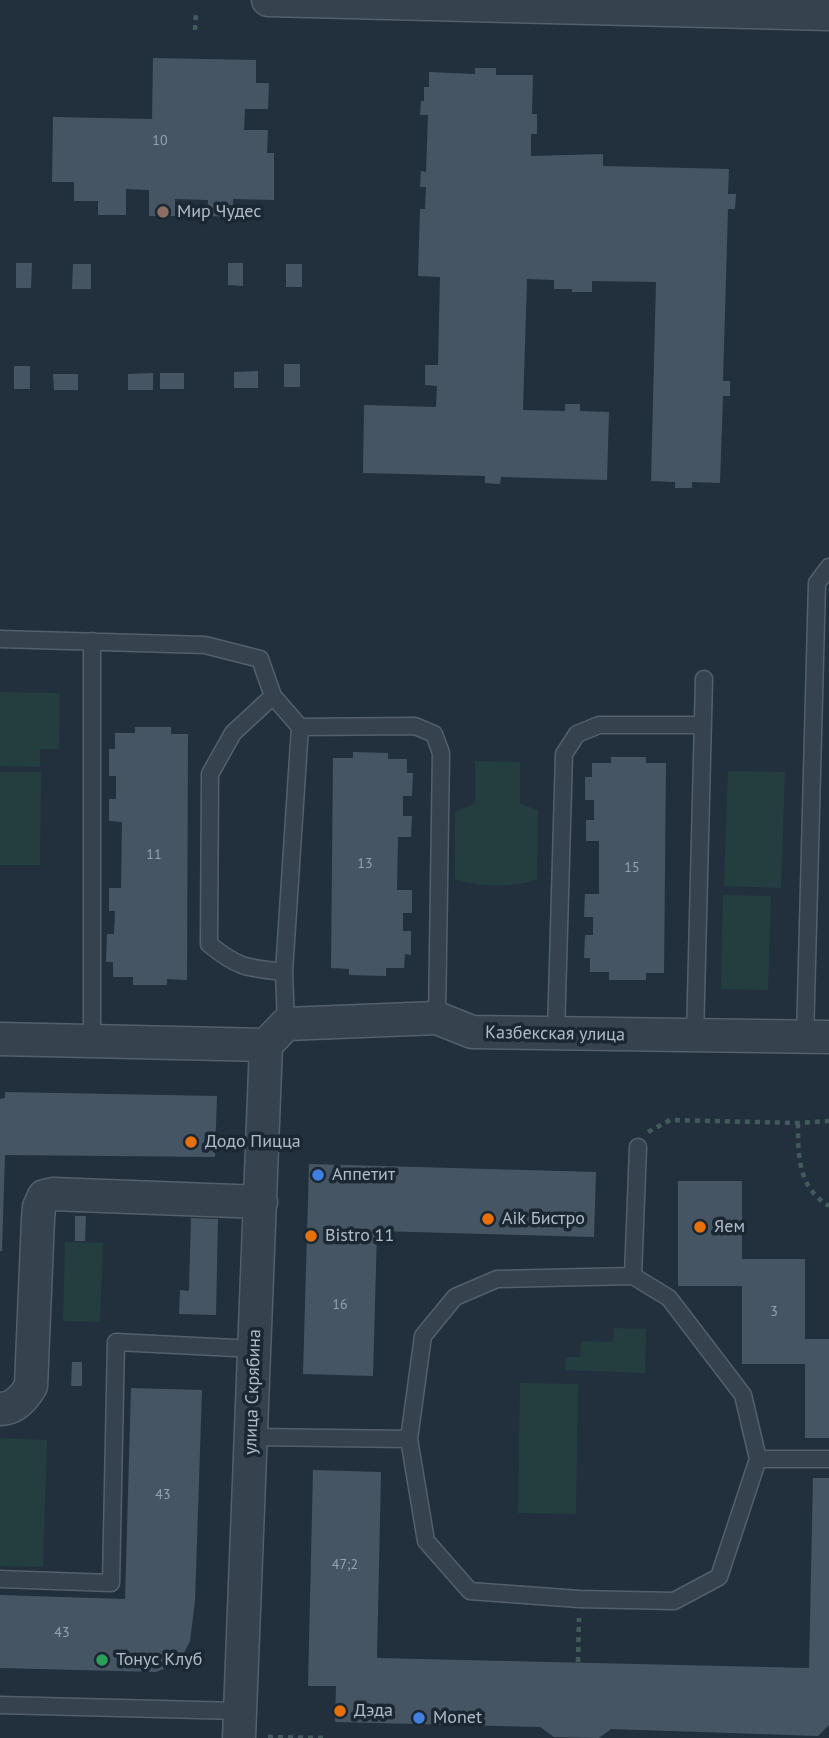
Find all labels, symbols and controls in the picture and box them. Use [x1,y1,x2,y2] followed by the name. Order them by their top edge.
[152,133,168,149] house number: 10
[177,201,261,223] place label: Мир Чудес
[155,204,171,220] marker: Мир Чудес
[146,847,162,863] house number: 11
[357,856,373,872] house number: 13
[624,860,640,876] house number: 15
[485,1022,625,1046] street label: Казбекская улица
[205,1131,301,1153] place label: Додо Пицца
[183,1134,199,1150] marker: Додо Пицца
[332,1164,395,1186] place label: Аппетит
[310,1167,326,1183] marker: Аппетит
[502,1208,585,1230] place label: Aik Бистро
[480,1211,496,1227] marker: Aik Бистро
[714,1216,745,1238] place label: Яем
[692,1219,708,1235] marker: Яем
[325,1225,394,1247] place label: Bistro 11
[303,1228,319,1244] marker: Bistro 11
[332,1297,348,1313] house number: 16
[770,1304,778,1320] house number: 3
[240,1329,266,1455] street label: улица Скрябина
[155,1487,171,1503] house number: 43
[332,1557,358,1573] house number: 47;2
[54,1625,70,1641] house number: 43
[116,1649,202,1671] place label: Тонус Клуб
[94,1652,110,1668] marker: Тонус Клуб
[354,1700,393,1722] place label: Дэда
[332,1703,348,1719] marker: Дэда
[433,1707,482,1729] place label: Monet
[411,1710,427,1726] marker: Monet

